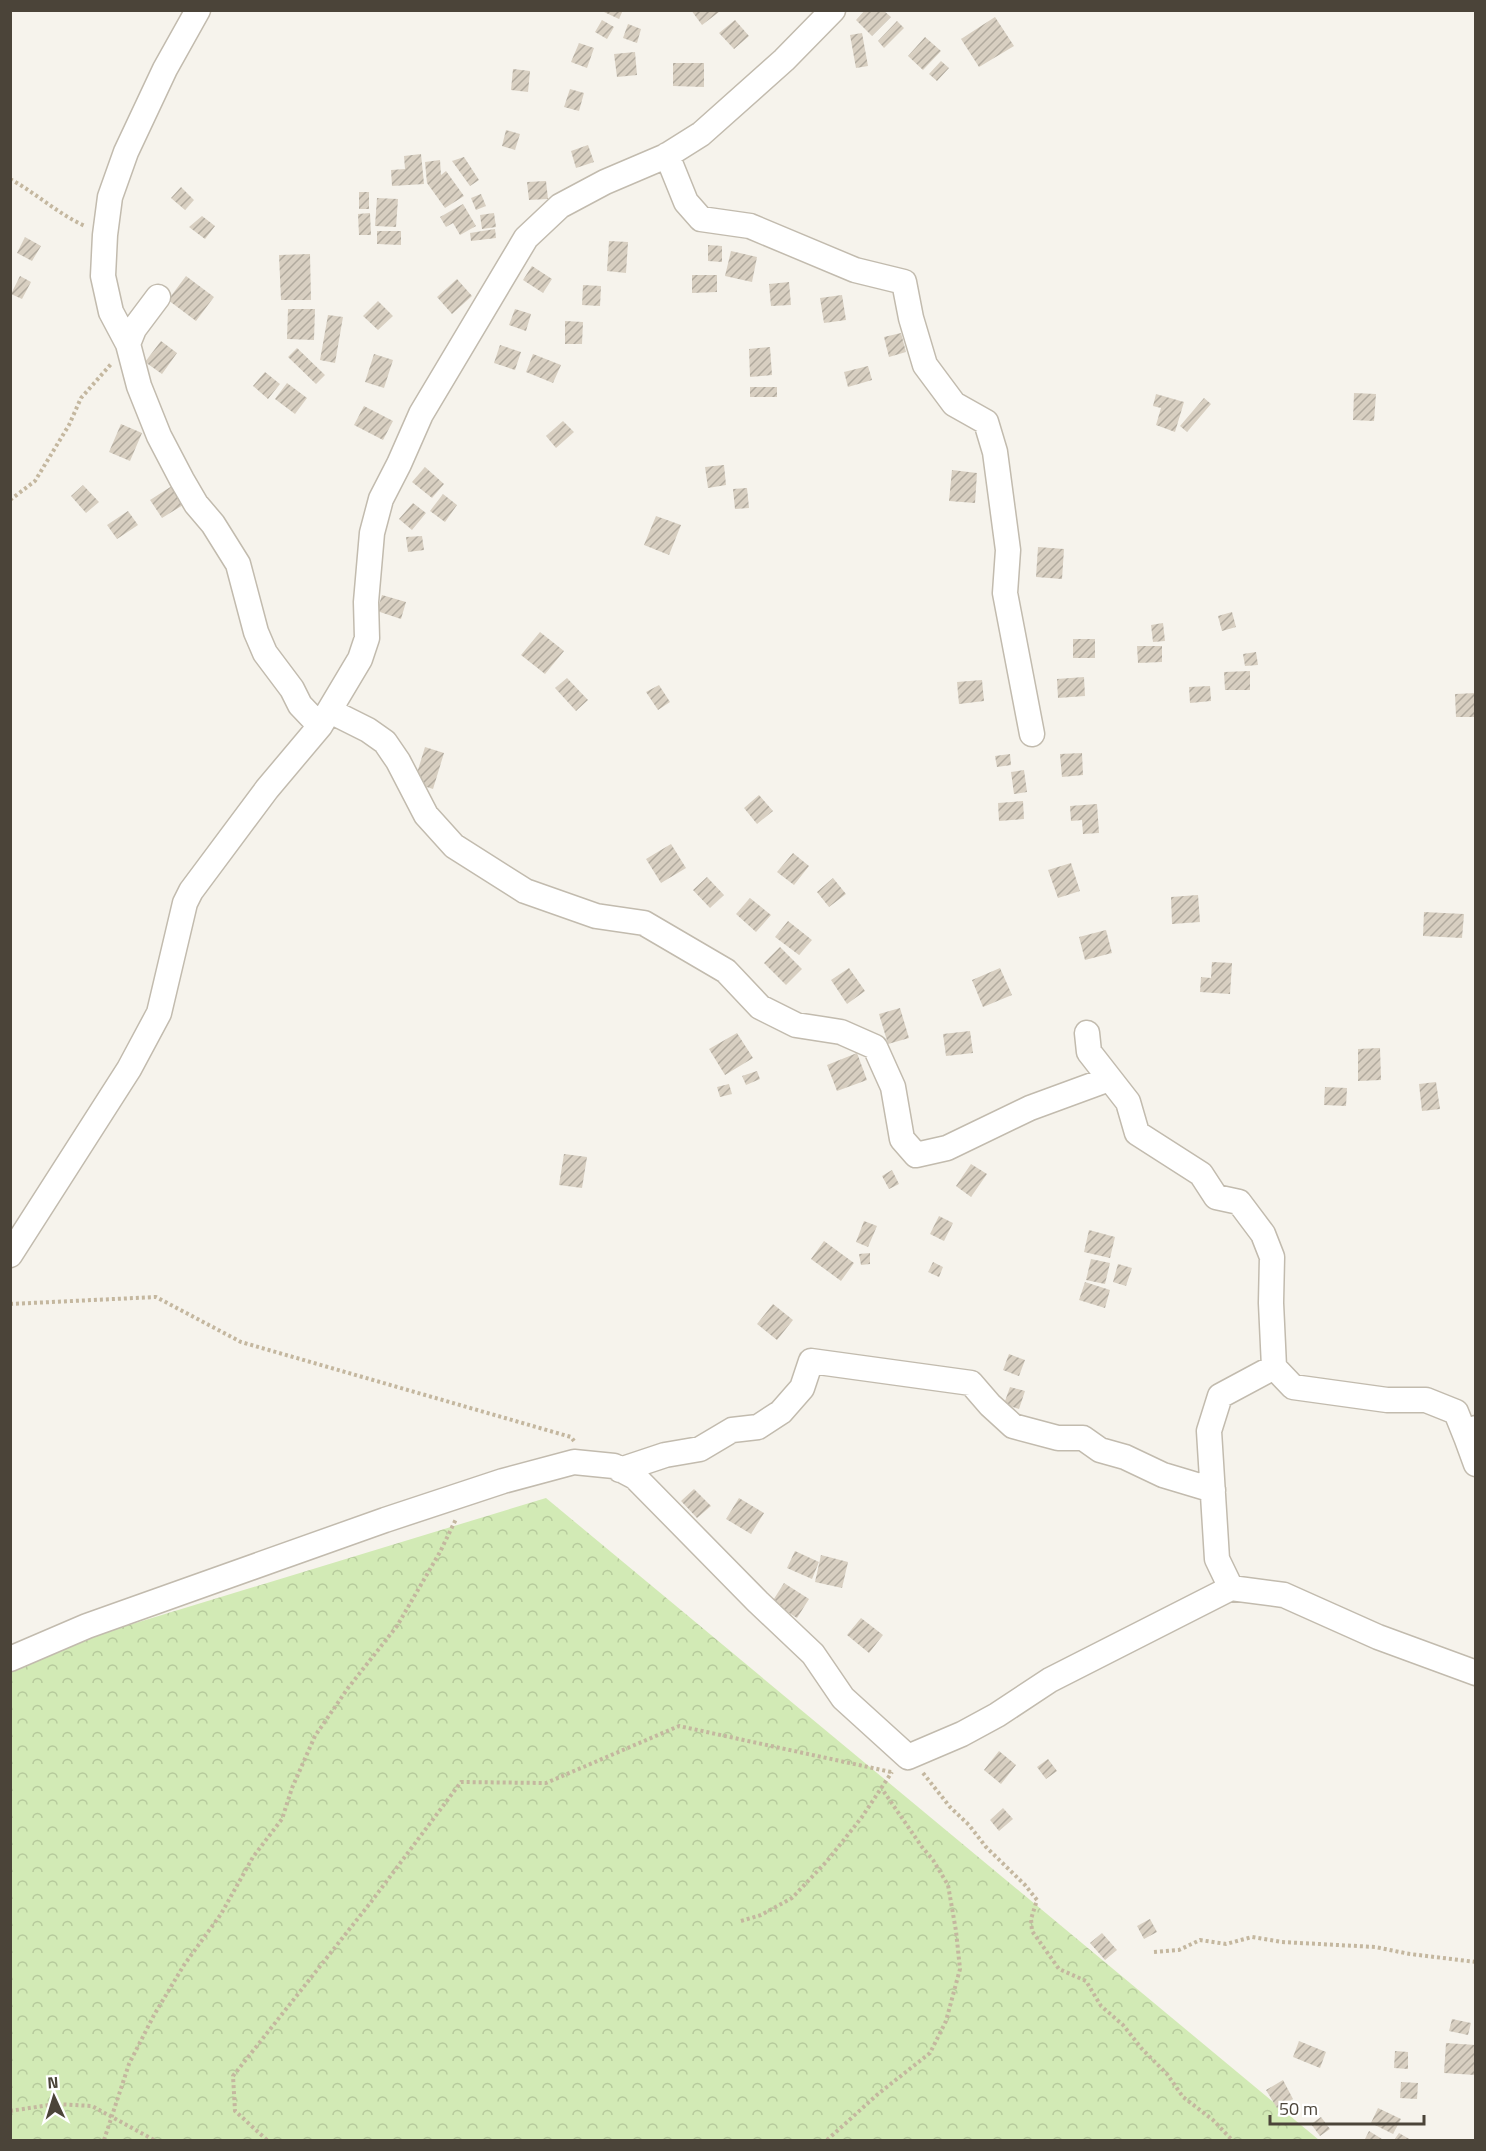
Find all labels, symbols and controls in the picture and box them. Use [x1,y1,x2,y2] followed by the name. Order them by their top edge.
[24,2067,84,2127] north arrow
[47,2070,59,2094] text: N
[1270,2088,1424,2126] scale bar
[1279,2095,1318,2122] text: 50 m

